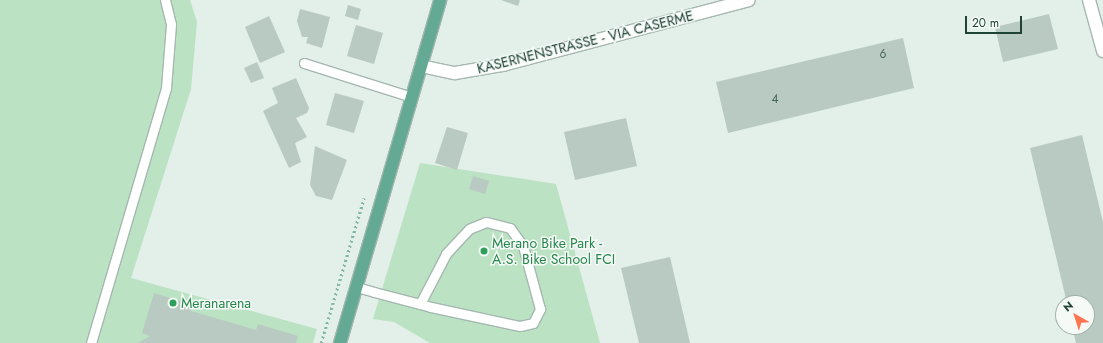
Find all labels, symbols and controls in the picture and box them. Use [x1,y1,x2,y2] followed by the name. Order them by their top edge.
[475,7,695,77] street label: KASERNENSTRASSE - VIA CASERME
[967,8,1024,34] scale bar
[972,14,999,32] text: 20 m
[880,48,886,62] house number: 6
[772,93,778,107] house number: 4
[492,235,615,268] place label: Merano Bike Park - A.S. Bike School FCI
[479,246,489,256] marker: Merano Bike Park - A.S. Bike School FCI
[181,295,251,311] place label: Meranarena
[1055,295,1095,335] north arrow
[1060,297,1076,315] text: N
[168,298,178,308] marker: Meranarena

